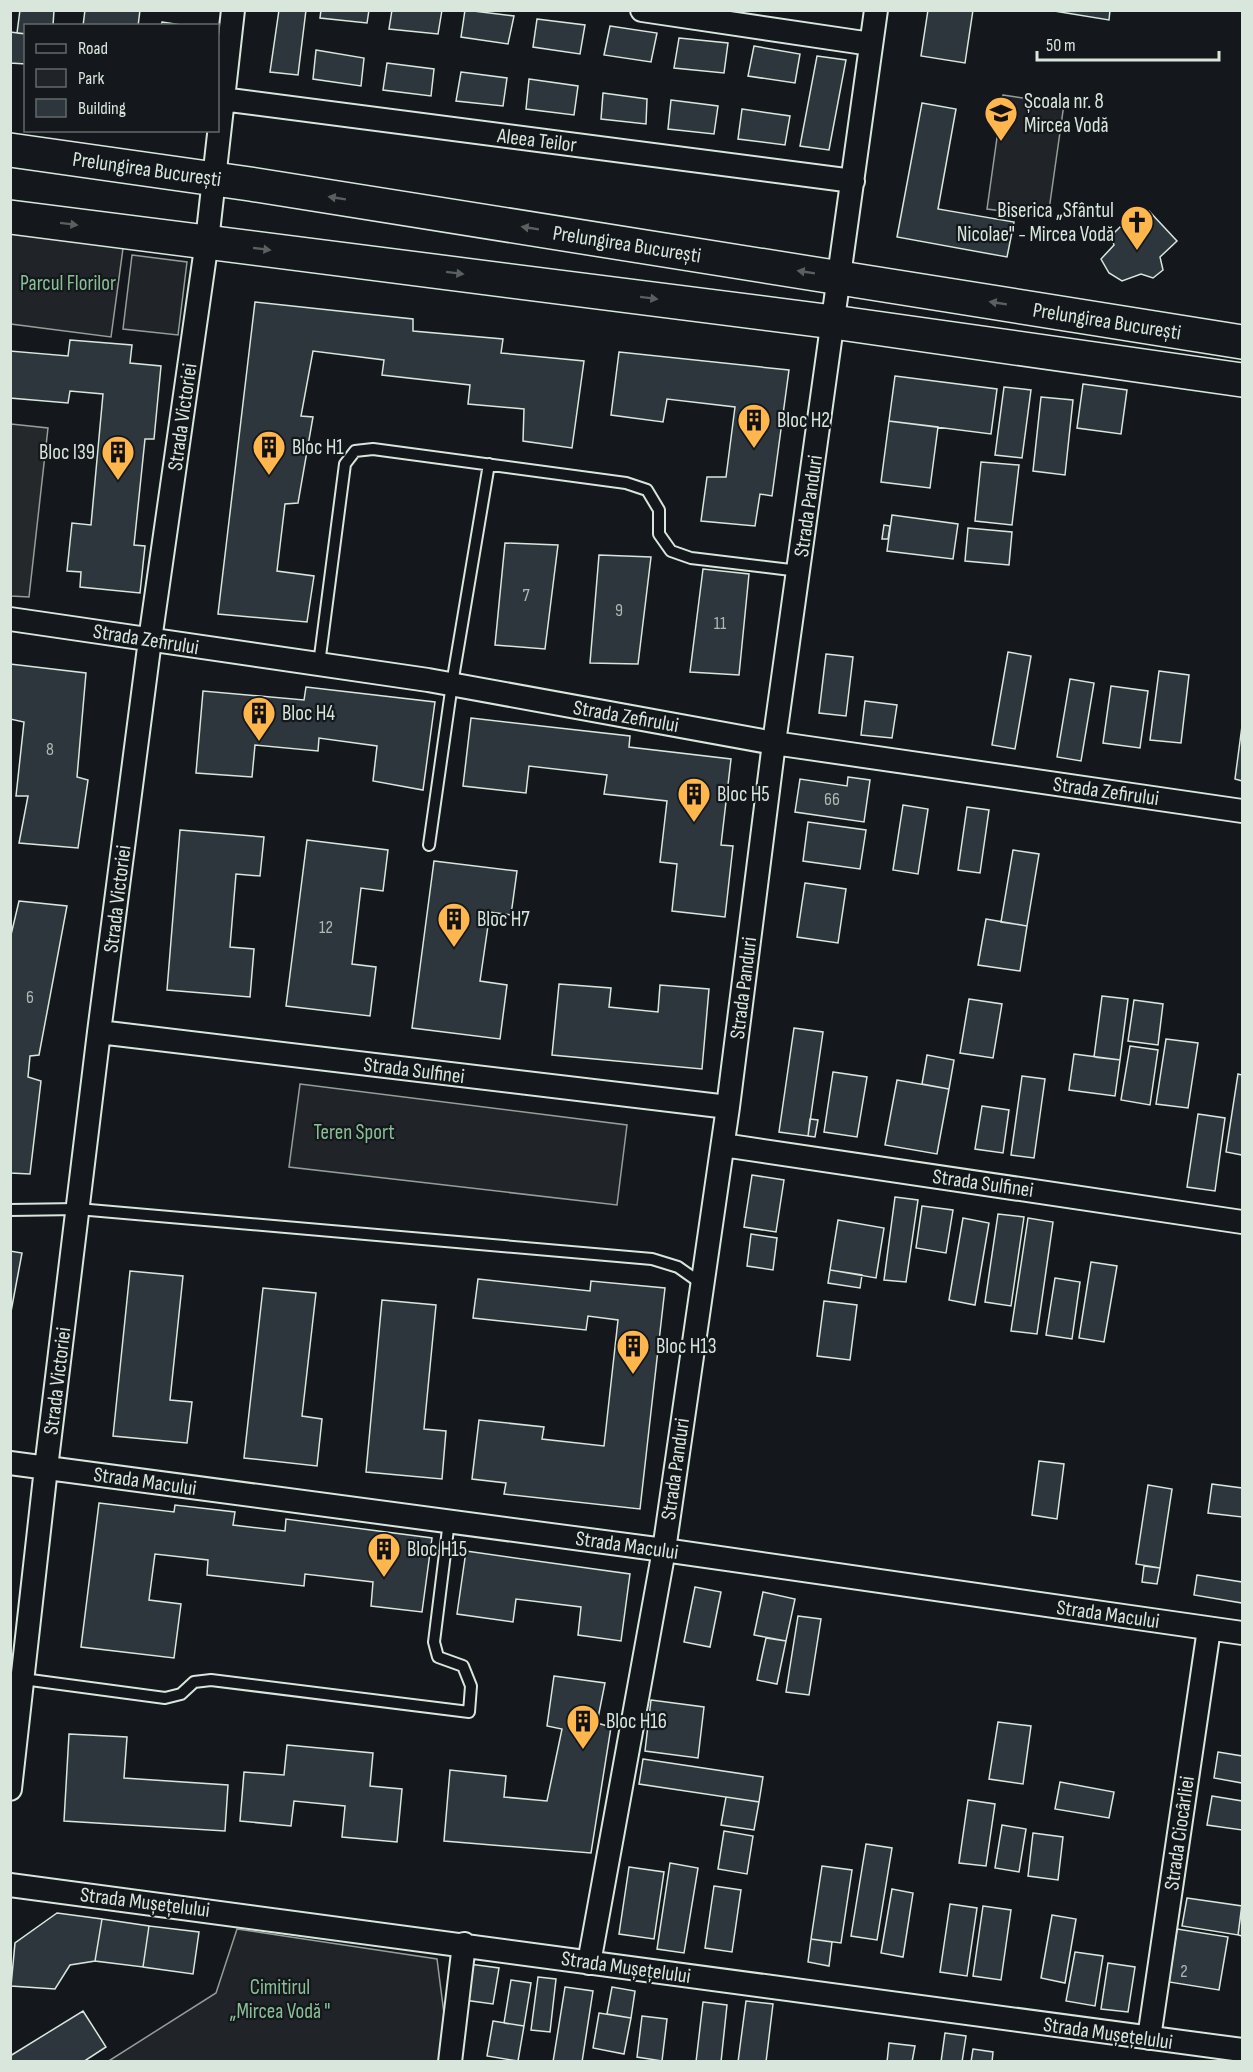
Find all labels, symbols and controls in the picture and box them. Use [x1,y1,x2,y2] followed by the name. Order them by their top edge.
[24,24,219,132] legend
[1037,24,1218,62] scale bar
[1046,35,1076,56] text: 50 m
[78,38,108,59] text: Road
[78,68,104,89] text: Park
[1024,89,1109,138] place label: Școala nr. 8 Mircea Vodă
[983,95,1019,142] school or university icon: Școala nr. 8 Mircea Vodă
[78,98,126,119] text: Building
[495,123,578,158] street label: Aleea Teilor
[71,147,223,192] street label: Prelungirea București
[328,193,347,202] one-way arrow
[957,198,1114,247] place label: Biserica „Sfântul Nicolae" - Mircea Vodă
[1119,204,1155,251] church icon: Biserica „Sfântul Nicolae" - Mircea Vodă
[59,219,78,229] one-way arrow
[551,220,703,269] street label: Prelungirea București
[520,224,539,233] one-way arrow
[253,244,272,253] one-way arrow
[796,267,815,276] one-way arrow
[446,269,465,278] one-way arrow
[20,271,116,296] park label: Parcul Florilor
[639,294,658,303] one-way arrow
[1031,297,1183,346] street label: Prelungirea București
[989,298,1008,307] one-way arrow
[163,362,202,472] street label: Strada Victoriei
[736,402,772,449] building icon: Bloc H2
[777,408,830,433] place label: Bloc H2
[251,429,287,476] building icon: Bloc H1
[100,434,136,481] building icon: Bloc I39
[292,435,344,460] place label: Bloc H1
[39,440,95,465] place label: Bloc I39
[789,454,828,559] street label: Strada Panduri
[522,585,530,606] house number: 7
[615,600,623,621] house number: 9
[714,613,727,634] house number: 11
[91,619,201,660] street label: Strada Zefirului
[241,695,277,742] building icon: Bloc H4
[571,695,681,738] street label: Strada Zefirului
[282,701,335,726] place label: Bloc H4
[46,739,54,760] house number: 8
[1051,772,1160,811] street label: Strada Zefirului
[676,776,712,823] building icon: Bloc H5
[717,782,770,807] place label: Bloc H5
[824,789,840,810] house number: 66
[98,844,136,954] street label: Strada Victoriei
[436,901,472,948] building icon: Bloc H7
[477,907,530,932] place label: Bloc H7
[319,917,333,938] house number: 12
[725,936,762,1040] street label: Strada Panduri
[26,987,34,1008] house number: 6
[362,1052,466,1089] street label: Strada Sulfinei
[313,1120,395,1145] park label: Teren Sport
[931,1164,1035,1203] street label: Strada Sulfinei
[38,1326,76,1436] street label: Strada Victoriei
[615,1328,651,1375] building icon: Bloc H13
[656,1334,717,1359] place label: Bloc H13
[656,1417,695,1522] street label: Strada Panduri
[92,1462,198,1501] street label: Strada Macului
[574,1526,680,1565] street label: Strada Macului
[366,1531,402,1578] building icon: Bloc H15
[407,1537,467,1562] place label: Bloc H15
[1055,1595,1161,1634] street label: Strada Macului
[565,1703,601,1750] building icon: Bloc H16
[606,1709,667,1734] place label: Bloc H16
[1159,1774,1200,1892] street label: Strada Ciocârliei
[79,1882,211,1923] street label: Strada Mușețelului
[560,1946,692,1989] street label: Strada Mușețelului
[1180,1961,1188,1982] house number: 2
[230,1975,330,2024] park label: Cimitirul „Mircea Vodă "
[1042,2012,1174,2055] street label: Strada Mușețelului

